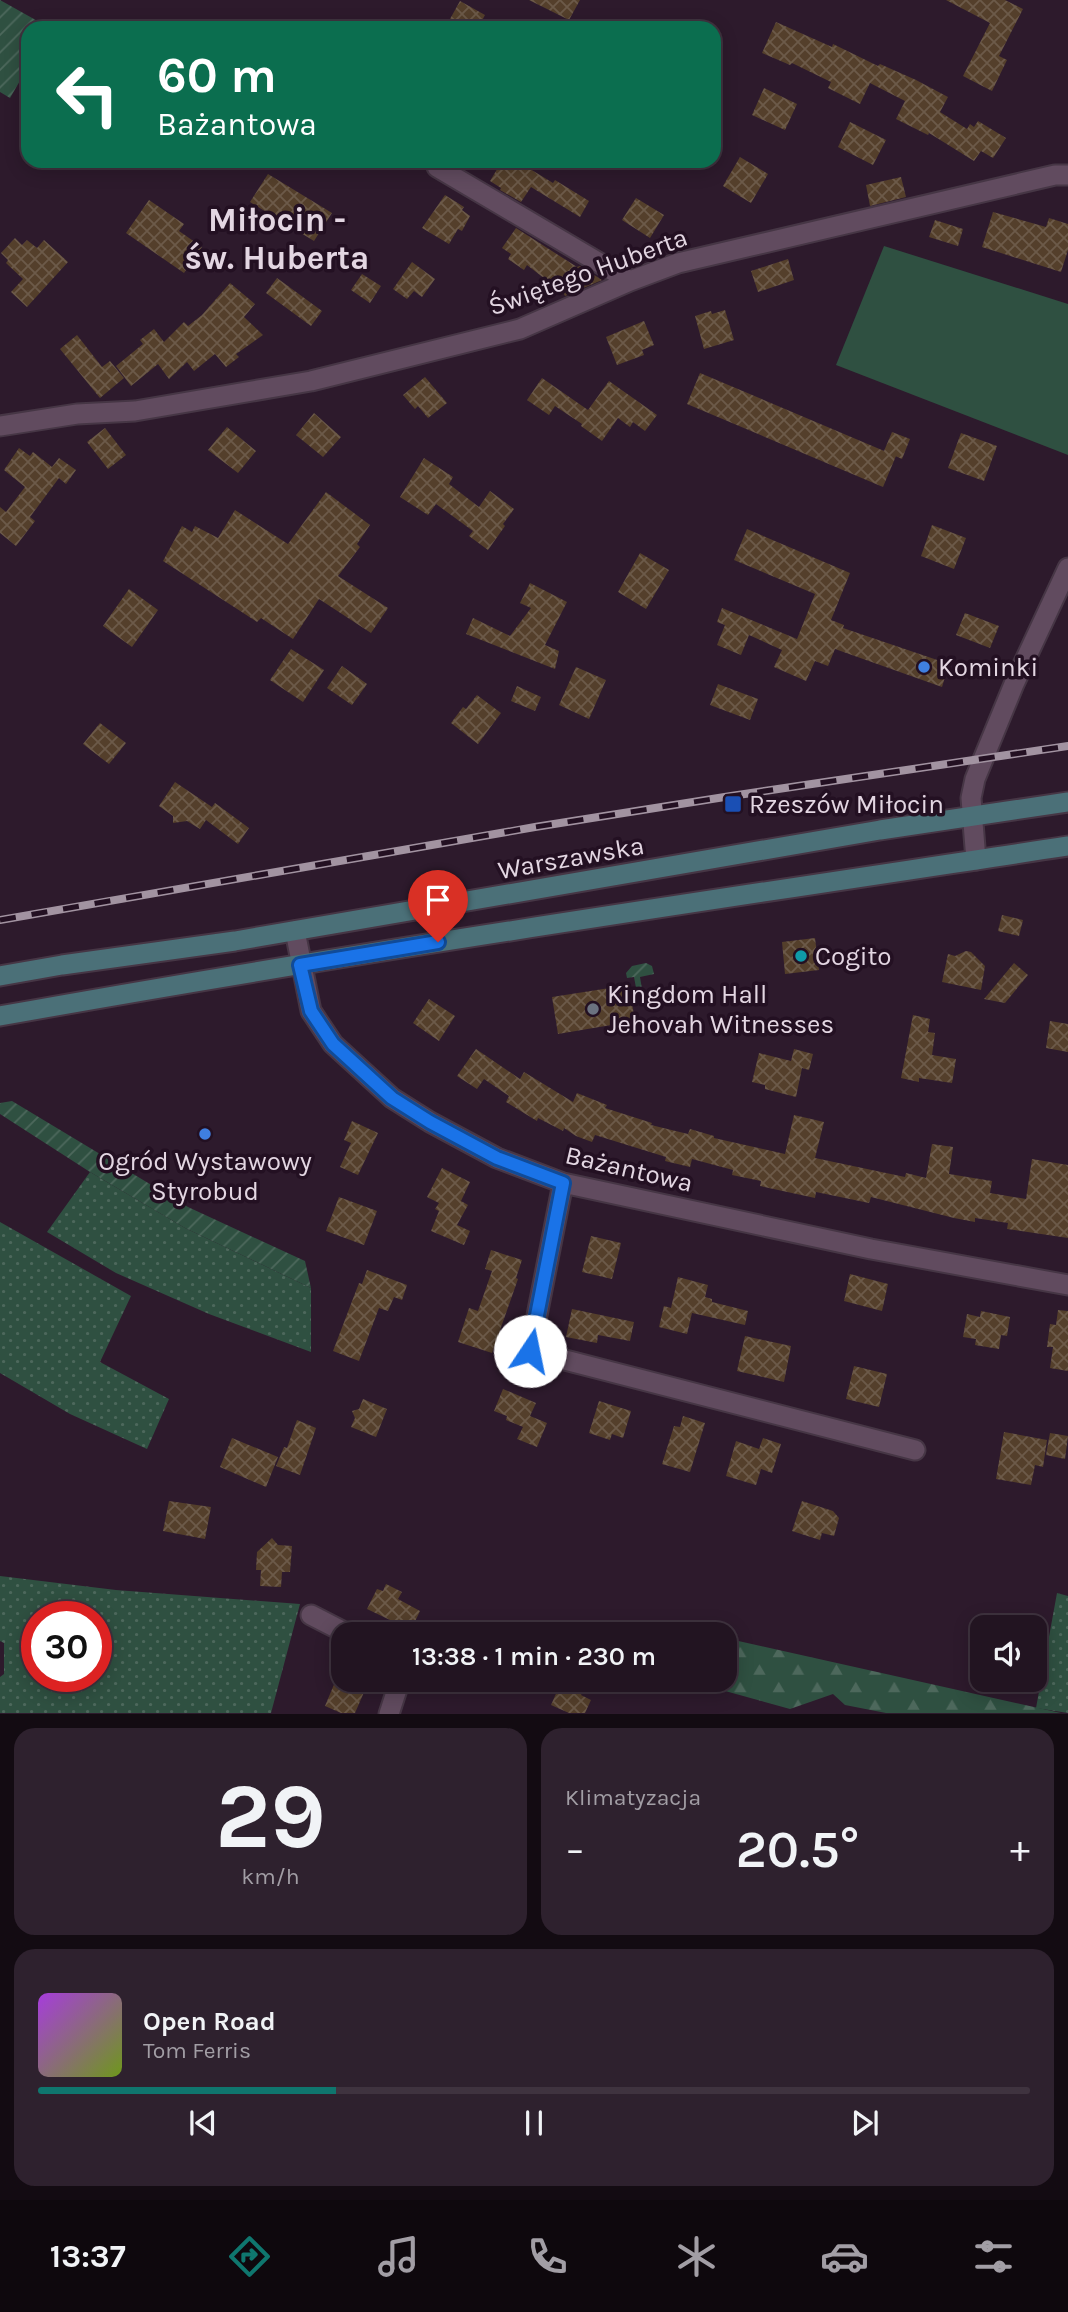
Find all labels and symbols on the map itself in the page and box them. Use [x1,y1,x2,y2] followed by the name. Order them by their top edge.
[185,201,369,277] district label: Miłocin - św. Huberta
[484,221,692,322] street label: Świętego Huberta
[938,652,1038,683] place label: Kominki
[916,659,932,675] marker: Kominki
[749,789,944,820] place label: Rzeszów Miłocin
[723,794,743,814] marker: Rzeszów Miłocin
[495,830,647,886] street label: Warszawska
[408,870,468,942] pin
[815,941,892,972] place label: Cogito
[793,948,809,964] marker: Cogito
[607,979,834,1040] place label: Kingdom Hall Jehovah Witnesses
[585,1001,601,1017] marker: Kingdom Hall Jehovah Witnesses
[197,1126,213,1142] marker: Ogród Wystawowy Styrobud
[562,1139,696,1199] street label: Bażantowa
[98,1146,312,1207] place label: Ogród Wystawowy Styrobud
[493,1314,567,1388] position arrow
[21,1601,112,1692] speed limit sign: 30

